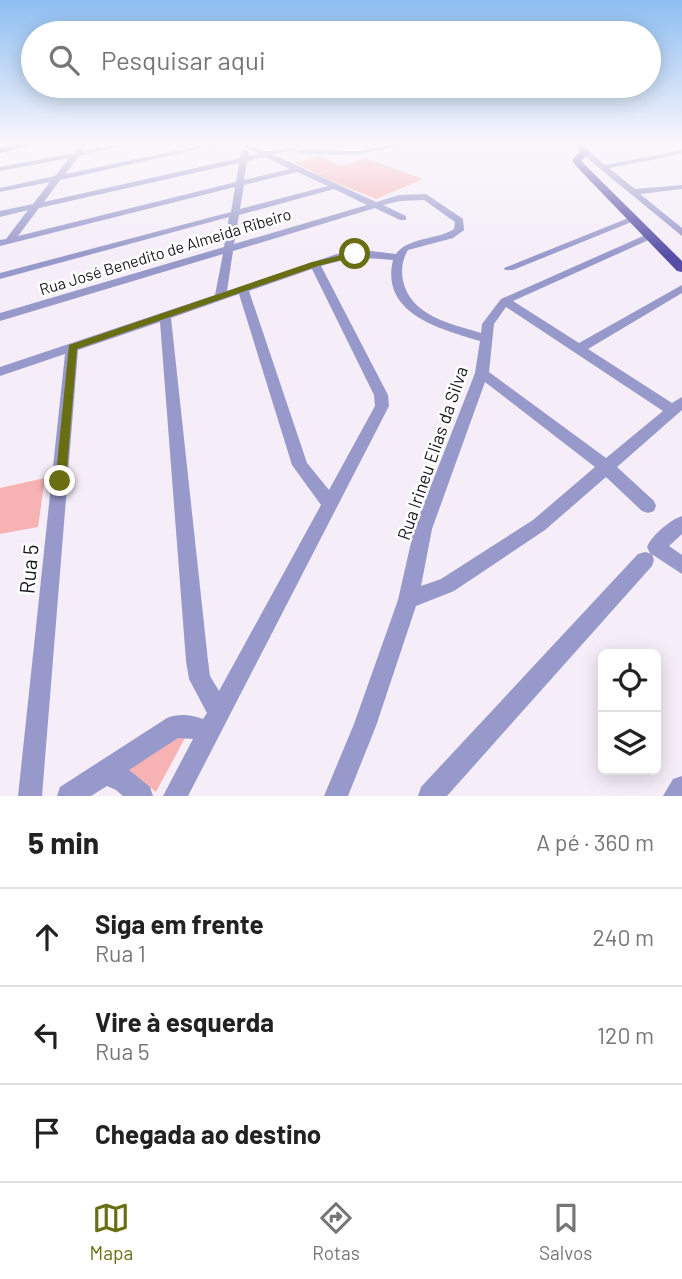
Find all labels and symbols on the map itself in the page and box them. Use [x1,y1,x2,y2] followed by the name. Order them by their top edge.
[37,204,293,298] street label: Rua José Benedito de Almeida Ribeiro
[339,238,370,269] route start
[392,363,472,543] street label: Rua Irineu Elias da Silva
[44,465,75,496] route end
[13,543,43,595] street label: Rua 5

